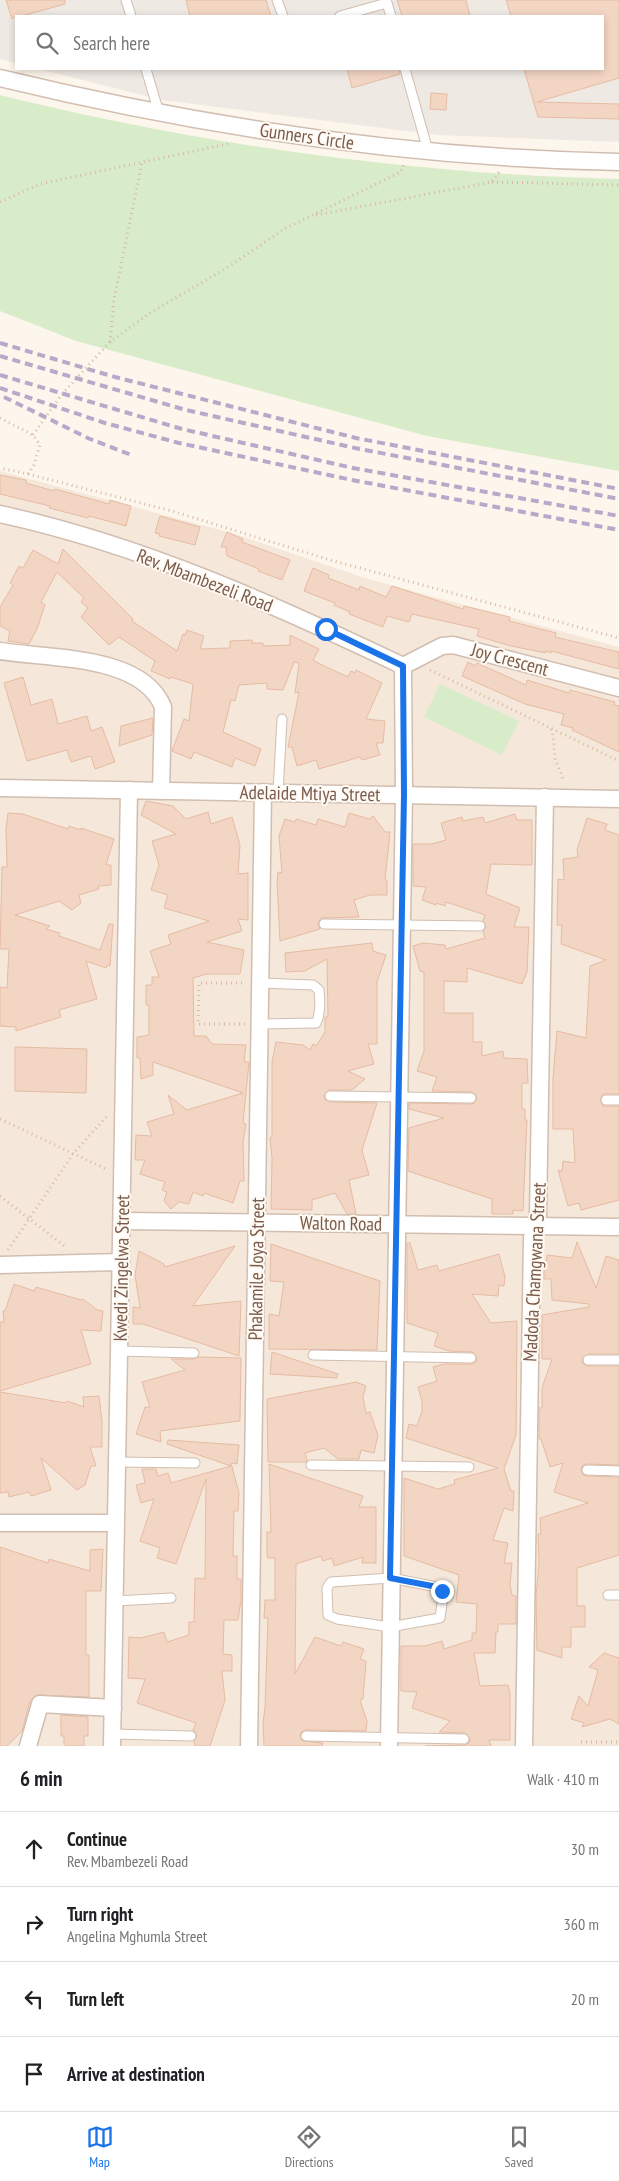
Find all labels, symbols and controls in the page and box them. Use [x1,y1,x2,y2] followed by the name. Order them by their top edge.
[15,15,604,70] search box
[33,29,61,57] icon: search
[73,31,150,55] text: Search here
[258,118,356,155] street label: Gunners Circle
[133,543,277,617] street label: Rev. Mbambezeli Road
[315,618,338,641] route start
[468,637,552,681] street label: Joy Crescent
[239,780,381,806] street label: Adelaide Mtiya Street
[517,1181,551,1362] street label: Madoda Chamgwana Street
[108,1194,134,1342] street label: Kwedi Zingelwa Street
[243,1197,269,1341] street label: Phakamile Joya Street
[300,1210,382,1236] street label: Walton Road
[431,1580,454,1603] route end
[20,1765,62,1792] text: 6 min
[527,1769,599,1789] text: Walk · 410 m
[67,1827,127,1851] text: Continue
[20,1835,48,1863] icon: ahead
[571,1839,599,1859] text: 30 m
[67,1851,188,1871] text: Rev. Mbambezeli Road
[67,1902,133,1926] text: Turn right
[20,1910,48,1938] icon: right
[564,1914,599,1934] text: 360 m
[67,1926,207,1946] text: Angelina Mghumla Street
[20,1985,48,2013] icon: left
[67,1987,124,2011] text: Turn left
[571,1989,599,2009] text: 20 m
[20,2060,48,2088] icon: arrive
[67,2062,205,2086] text: Arrive at destination
[86,2123,114,2171] tab: Map
[285,2123,333,2171] tab: Directions
[505,2123,533,2171] tab: Saved

